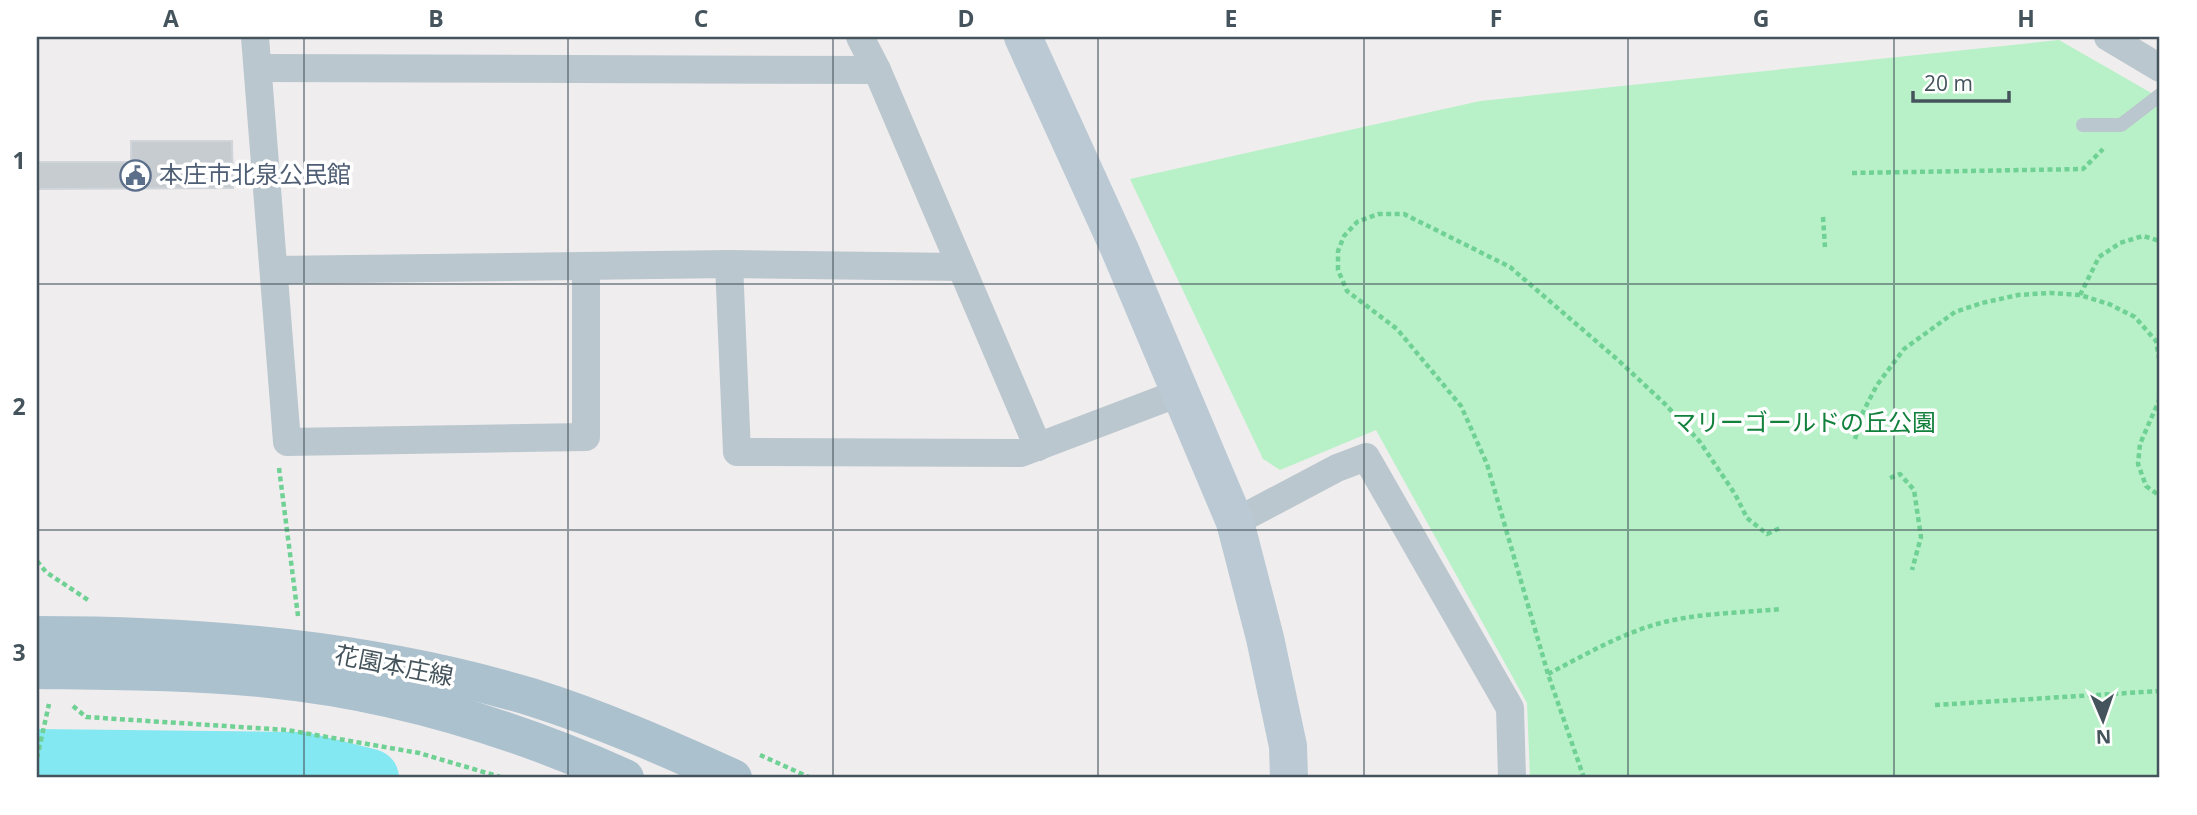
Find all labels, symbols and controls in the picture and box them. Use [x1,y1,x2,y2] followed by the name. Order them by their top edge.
[163,2,179,34] text: A
[428,2,444,34] text: B
[694,2,708,34] text: C
[957,2,975,34] text: D
[1225,2,1237,34] text: E
[1490,2,1502,34] text: F
[1753,2,1769,34] text: G
[2017,2,2035,34] text: H
[1913,60,2010,104] scale bar
[1924,69,1973,97] text: 20 m
[12,144,26,176] text: 1
[159,157,351,190] place label: 本庄市北泉公民館
[119,158,153,192] public building icon: 本庄市北泉公民館
[12,390,26,422] text: 2
[1672,405,1936,438] park label: マリーゴールドの丘公園
[12,636,26,668] text: 3
[332,637,456,692] street label: 花園本庄線
[2068,686,2138,756] north arrow
[2095,724,2112,750] text: N

